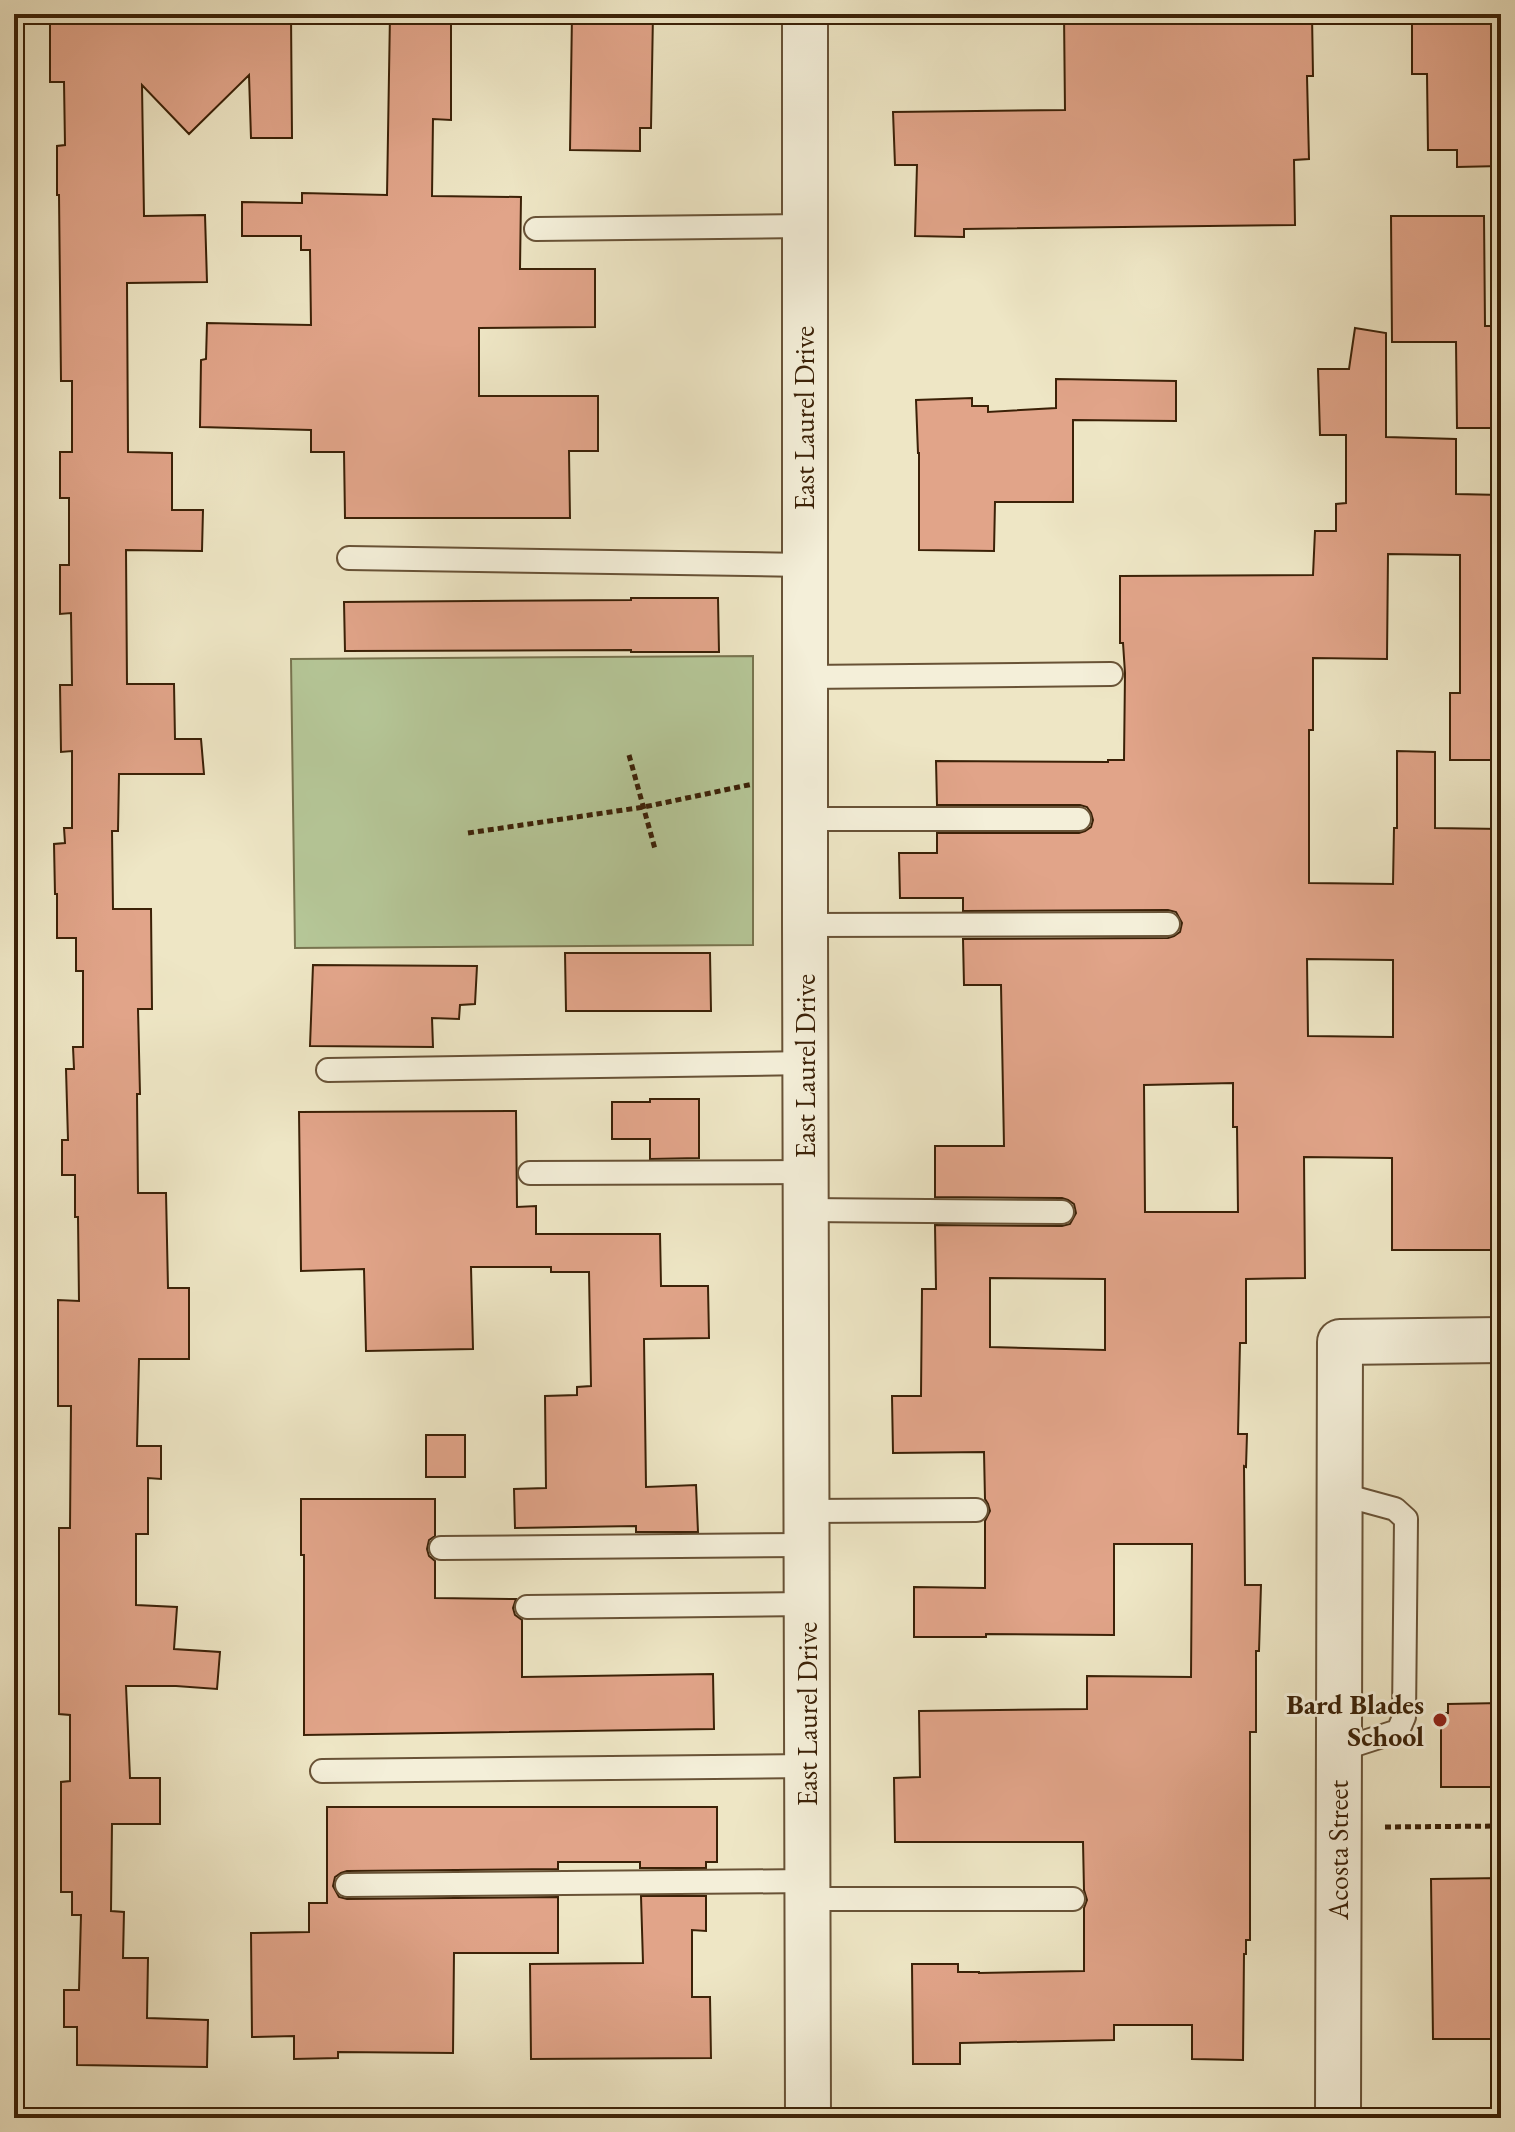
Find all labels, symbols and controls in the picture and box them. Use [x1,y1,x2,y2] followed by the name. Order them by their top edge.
[786,326,822,510] street label: East Laurel Drive
[787,974,823,1158] street label: East Laurel Drive
[789,1622,825,1806] street label: East Laurel Drive
[1286,1686,1424,1754] place label: Bard Blades School
[1431,1711,1449,1729] marker: Bard Blades School
[1320,1780,1356,1921] street label: Acosta Street

